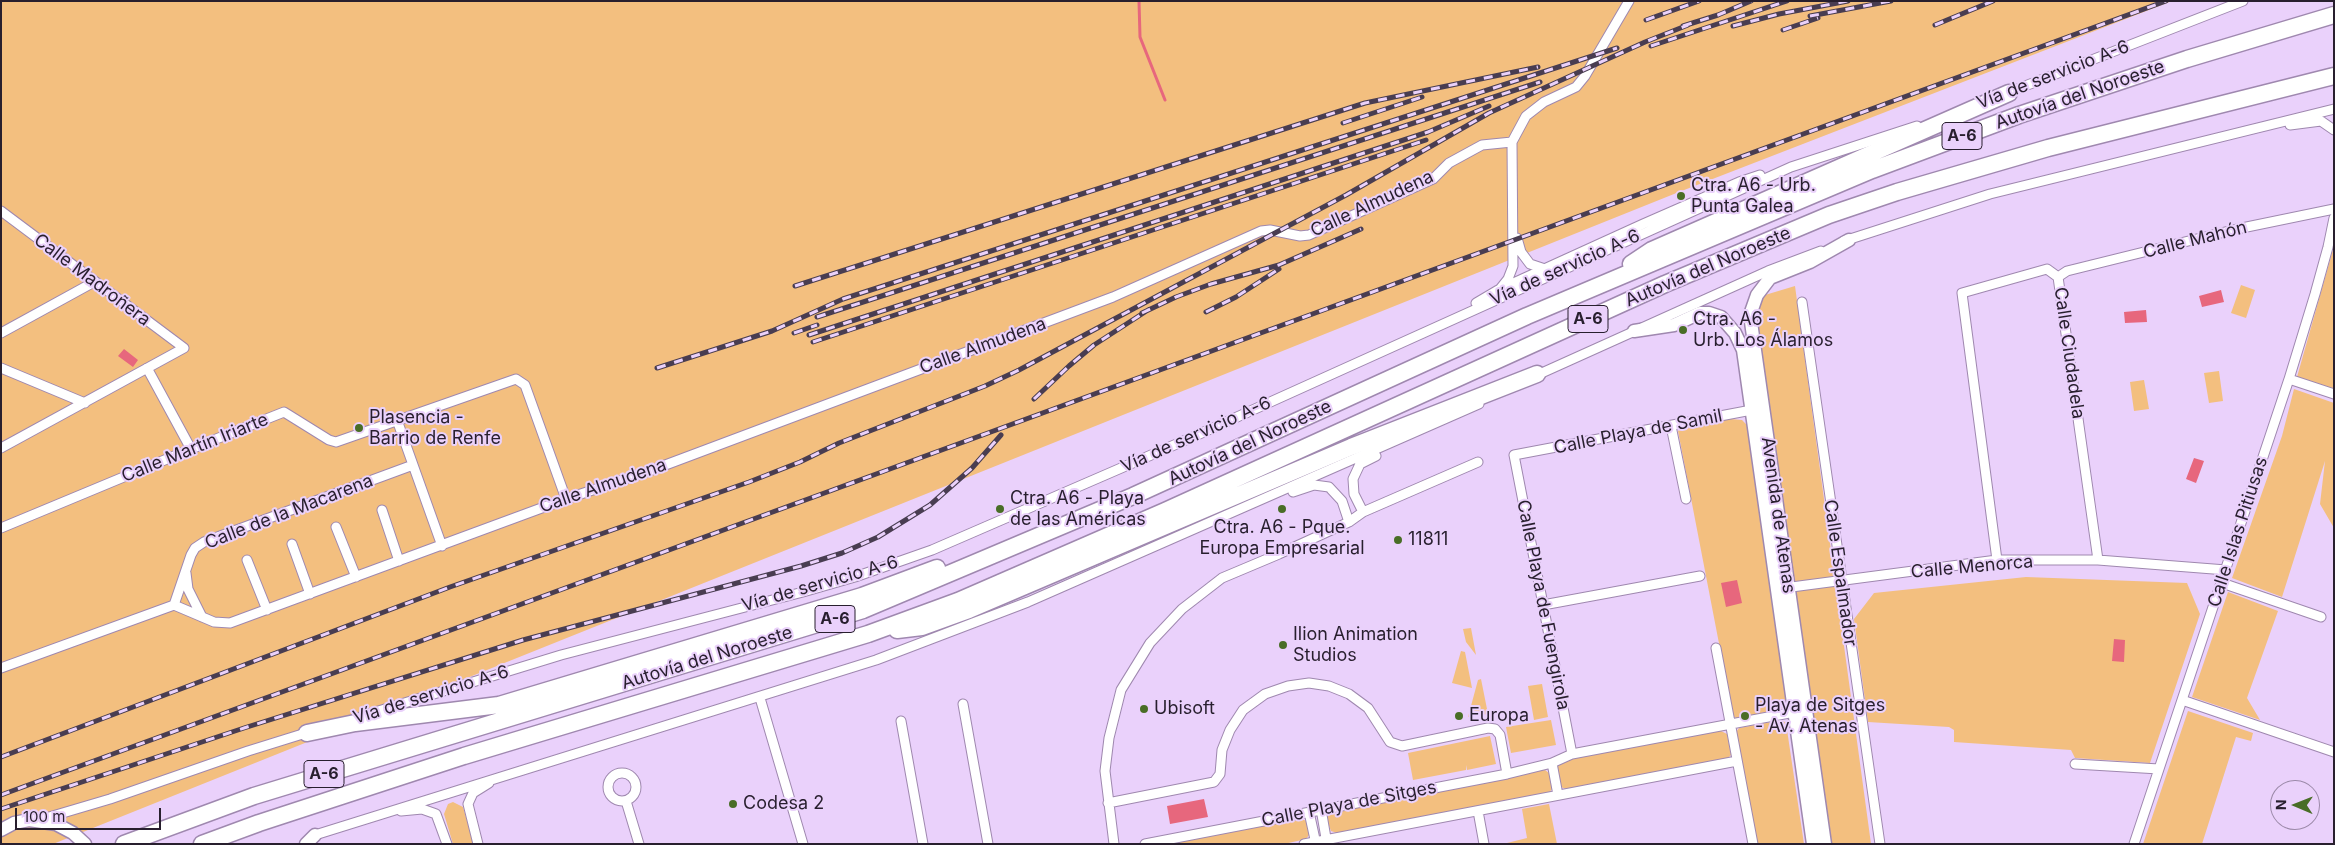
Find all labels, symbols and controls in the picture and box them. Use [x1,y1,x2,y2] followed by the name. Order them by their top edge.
[1974,36,2132,114] street label: Vía de servicio A-6
[1993,56,2167,134] street label: Autovía del Noroeste
[1942,122,1982,150] road number: A-6
[1307,166,1437,242] street label: Calle Almudena
[1691,175,1816,218] place label: Ctra. A6 - Urb. Punta Galea
[1675,190,1687,202] marker: Ctra. A6 - Urb. Punta Galea
[2141,217,2249,263] street label: Calle Mahón
[1622,222,1794,312] street label: Autovía del Noroeste
[1487,225,1643,311] street label: Vía de servicio A-6
[30,229,154,331] street label: Calle Madroñera
[2049,286,2089,420] street label: Calle Ciudadela
[1568,306,1608,332] road number: A-6
[1693,309,1833,352] place label: Ctra. A6 - Urb. Los Álamos
[917,313,1049,379] street label: Calle Almudena
[1677,324,1689,336] marker: Ctra. A6 - Urb. Los Álamos
[1118,392,1274,478] street label: Vía de servicio A-6
[1165,396,1335,490] street label: Autovía del Noroeste
[1552,405,1724,459] street label: Calle Playa de Samil
[369,407,501,449] place label: Plasencia - Barrio de Renfe
[118,409,272,487] street label: Calle Martín Iriarte
[353,422,365,434] marker: Plasencia - Barrio de Renfe
[1756,435,1800,595] street label: Avenida de Atenas
[537,454,669,518] street label: Calle Almudena
[2204,454,2272,610] street label: Calle Islas Pitiusas
[202,470,376,554] street label: Calle de la Macarena
[1010,488,1146,530] place label: Ctra. A6 - Playa de las Américas
[1512,498,1574,712] street label: Calle Playa de Fuengirola
[1819,498,1861,648] street label: Calle Espalmador
[994,503,1006,515] marker: Ctra. A6 - Playa de las Américas
[1276,503,1288,515] marker: Ctra. A6 - Pque. Europa Empresarial
[1199,517,1365,560] place label: Ctra. A6 - Pque. Europa Empresarial
[1408,529,1448,551] place label: 11811
[1392,534,1404,546] marker: 11811
[739,551,901,617] street label: Vía de servicio A-6
[1910,551,2034,583] street label: Calle Menorca
[815,606,855,632] road number: A-6
[619,622,795,694] street label: Autovía del Noroeste
[1293,624,1418,666] place label: Ilion Animation Studios
[1277,639,1289,651] marker: Ilion Animation Studios
[350,661,512,729] street label: Vía de servicio A-6
[1755,695,1885,738] place label: Playa de Sitges - Av. Atenas
[1154,698,1215,720] place label: Ubisoft
[1138,703,1150,715] marker: Ubisoft
[1469,705,1529,727] place label: Europa
[1453,710,1465,722] marker: Europa
[1739,710,1751,722] marker: Playa de Sitges - Av. Atenas
[304,761,344,788] road number: A-6
[1260,776,1438,832] street label: Calle Playa de Sitges
[2270,780,2320,830] north arrow
[743,793,824,815] place label: Codesa 2
[18,798,164,830] scale bar
[727,798,739,810] marker: Codesa 2
[2272,799,2289,810] text: N
[23,807,65,826] text: 100 m

